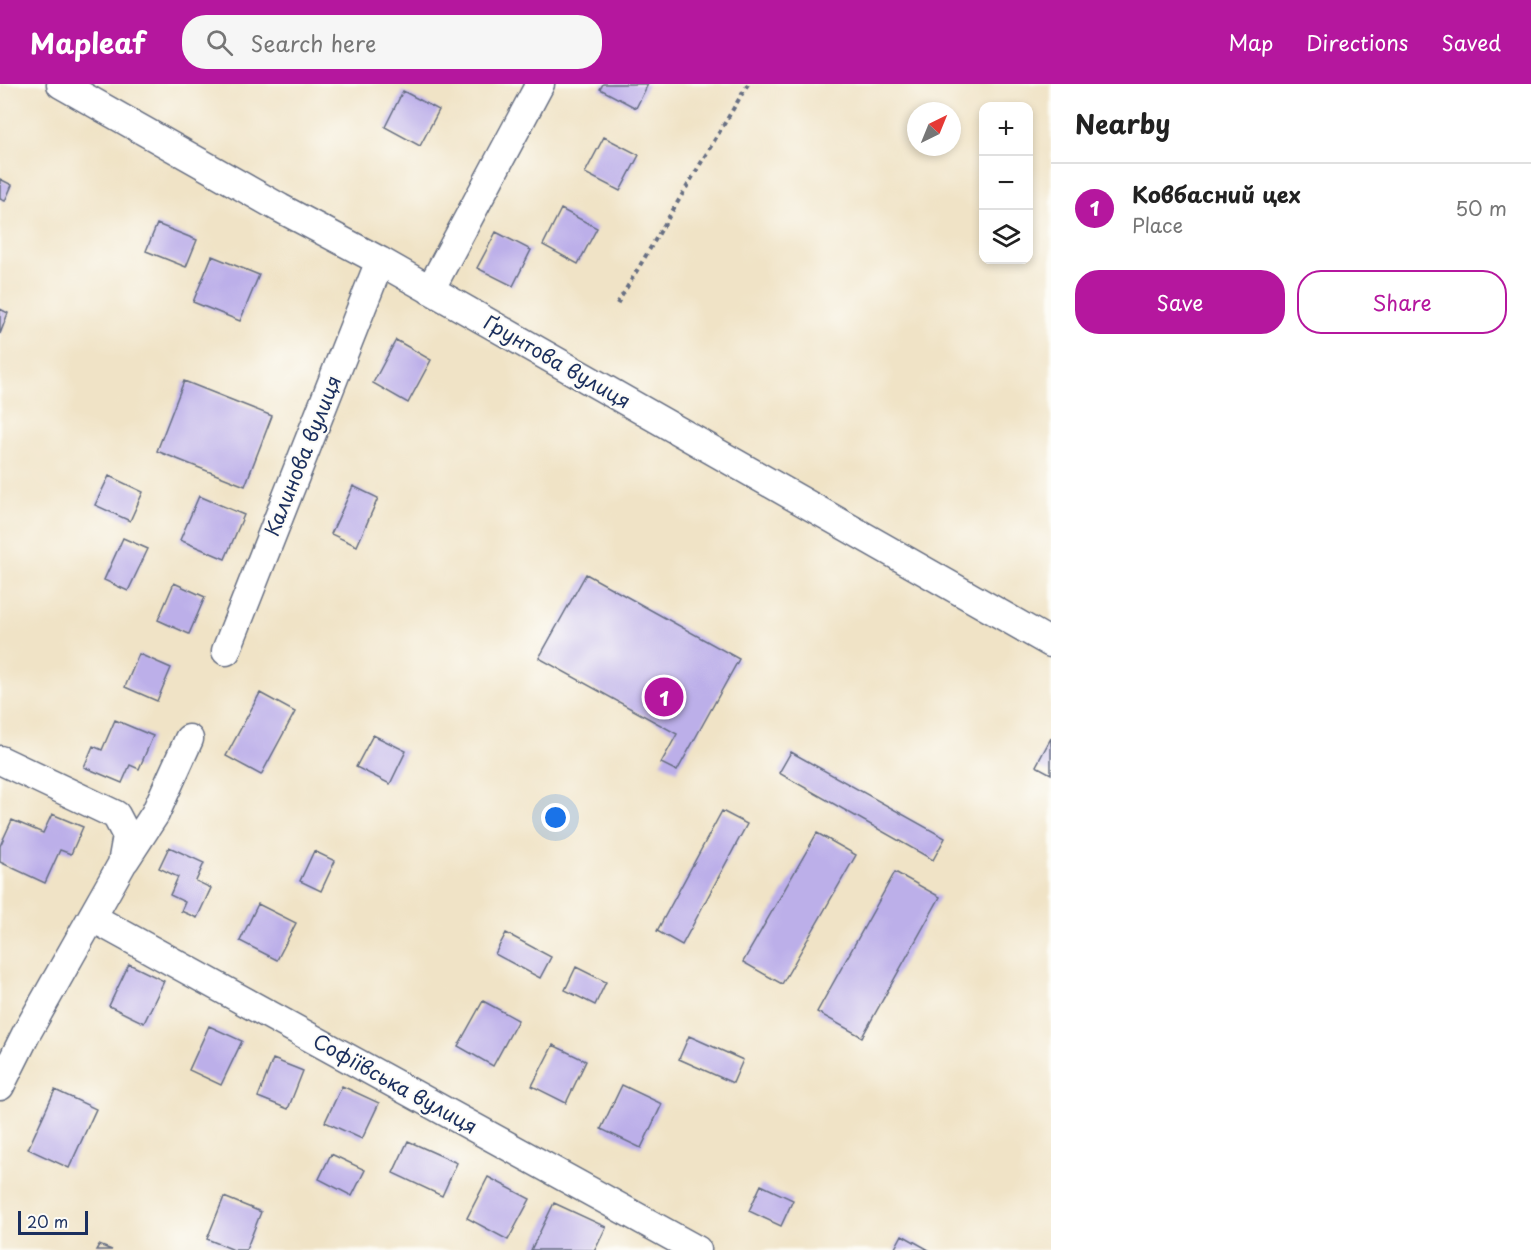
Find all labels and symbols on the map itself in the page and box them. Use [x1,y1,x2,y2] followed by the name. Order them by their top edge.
[907,102,961,156] north arrow
[478,307,637,416] street label: Ґрунтова вулиця
[256,371,348,541] street label: Калинова вулиця
[644,674,684,720] pin: 1
[541,803,570,832] your location
[308,1025,483,1141] street label: Софіївська вулиця
[18,1208,88,1236] scale bar

